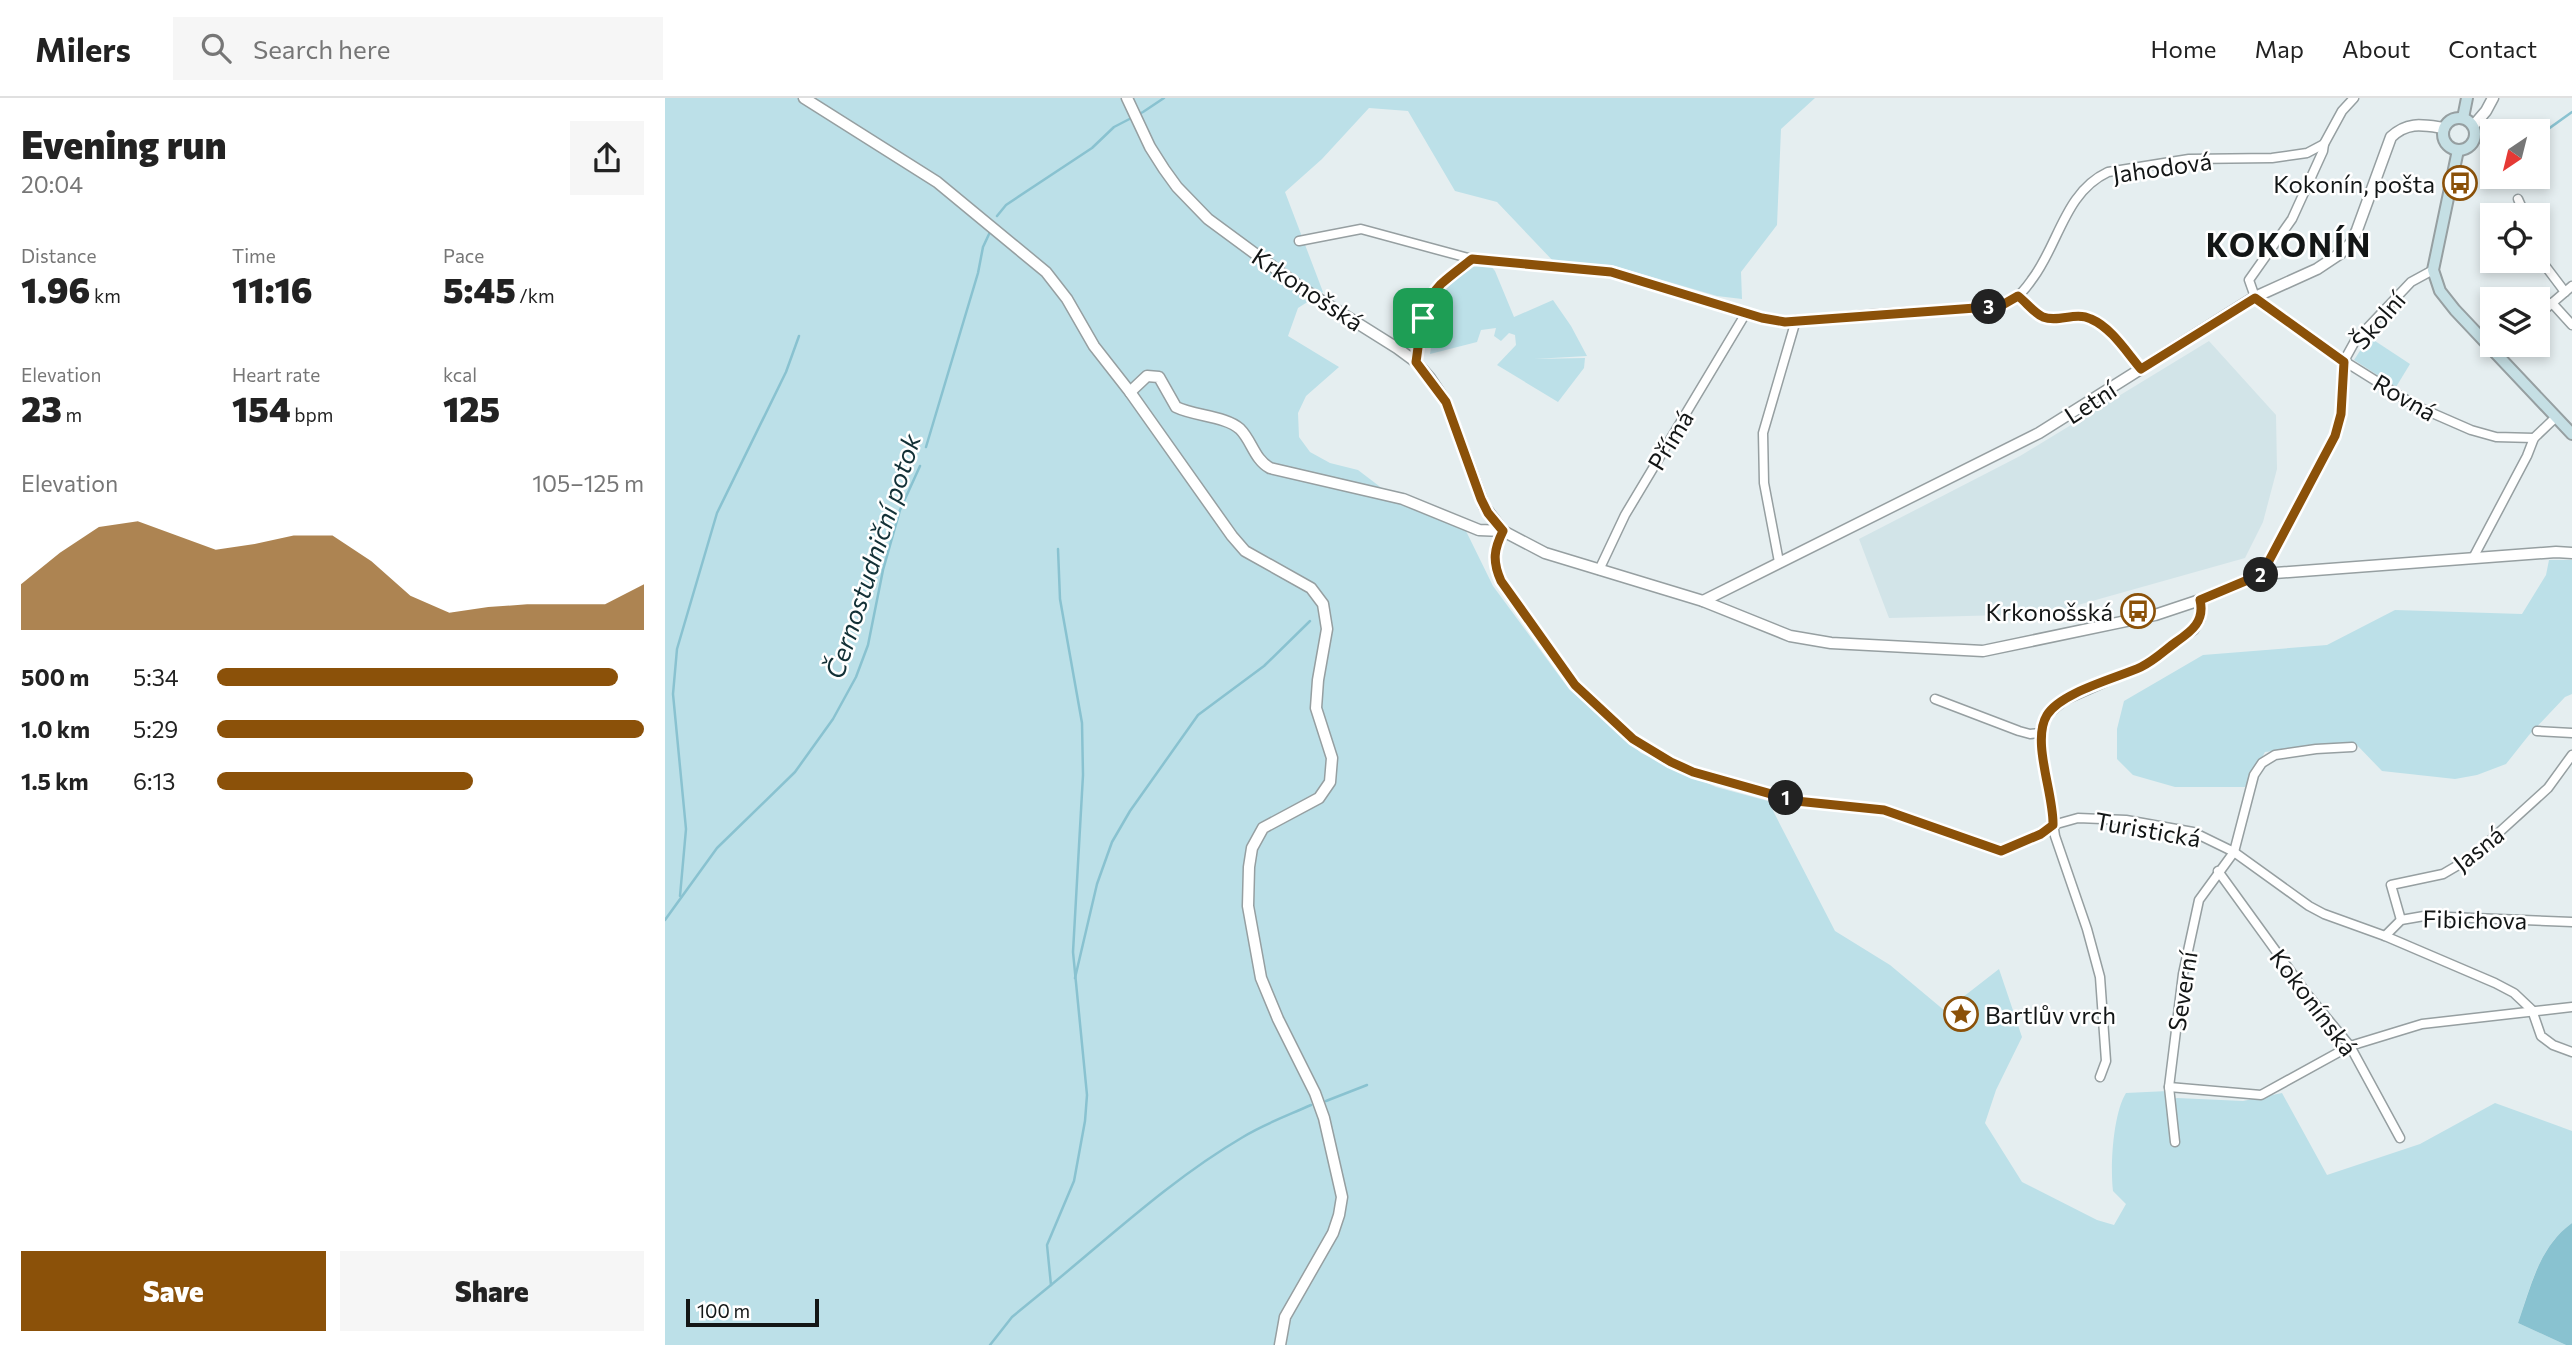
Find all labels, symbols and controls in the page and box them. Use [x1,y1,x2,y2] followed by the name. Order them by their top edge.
[173,17,663,80] search box
[35,28,131,69] text: Milers
[197,29,235,67] icon: search
[253,33,390,64] text: Search here
[2151,34,2217,63] text: Home
[2255,34,2304,63] text: Map
[2342,34,2410,63] text: About
[2448,34,2537,63] text: Contact
[2480,119,2550,189] north arrow
[2480,119,2550,357] map controls
[21,120,227,167] text: Evening run
[570,121,644,195] button: share
[2111,146,2213,188] street label: Jahodová
[2441,164,2479,202] bus stop icon: Kokonín, pošta
[2273,169,2435,198] place label: Kokonín, pošta
[21,170,83,198] text: 20:04
[2480,203,2550,273] button: locate
[2206,224,2372,264] district label: KOKONÍN
[1247,241,1369,337] street label: Krkonošská
[21,244,97,267] text: Distance
[232,244,276,267] text: Time
[443,244,484,267] text: Pace
[21,267,90,310] text: 1.96
[232,267,313,310] text: 11:16
[443,267,516,310] text: 5:45
[90,284,121,307] text: km
[516,284,555,307] text: /km
[2345,285,2411,355] street label: Školní
[2480,287,2550,357] button: layers
[1393,288,1453,348] pin
[1971,290,2007,325] pin: 3
[1983,295,1994,318] text: 3
[1404,299,1442,337] icon: arrive
[21,363,101,386] text: Elevation
[232,363,320,386] text: Heart rate
[443,363,477,386] text: kcal
[2368,368,2442,426] street label: Rovná
[2059,374,2122,429] street label: Letní
[21,386,62,429] text: 23
[232,386,291,429] text: 154
[443,386,500,429] text: 125
[62,403,82,426] text: m
[291,403,333,426] text: bpm
[1641,405,1699,475] street label: Přímá
[818,429,927,682] water label: Černostudniční potok
[21,469,118,497] text: Elevation
[532,469,644,497] text: 105–125 m
[2243,558,2279,592] pin: 2
[2255,563,2266,586] text: 2
[2119,592,2157,630] bus stop icon: Krkonošská
[1985,597,2113,626] place label: Krkonošská
[21,663,89,691] text: 500 m
[133,663,179,691] text: 5:34
[21,715,90,743] text: 1.0 km
[133,715,178,743] text: 5:29
[21,767,89,795] text: 1.5 km
[133,767,175,795] text: 6:13
[1769,780,1803,816] pin: 1
[1781,786,1790,809] text: 1
[2093,805,2203,853] street label: Turistická
[2447,819,2509,877] street label: Jasná
[2423,904,2527,934] street label: Fibichova
[2264,943,2364,1061] street label: Kokonínská
[2161,948,2203,1033] street label: Severní
[1942,995,1980,1033] place icon: Bartlův vrch
[1985,1000,2116,1029] place label: Bartlův vrch
[21,1251,326,1331] button: Save
[340,1251,644,1331] button: Share
[686,1296,819,1328] scale bar
[697,1299,750,1322] text: 100 m

